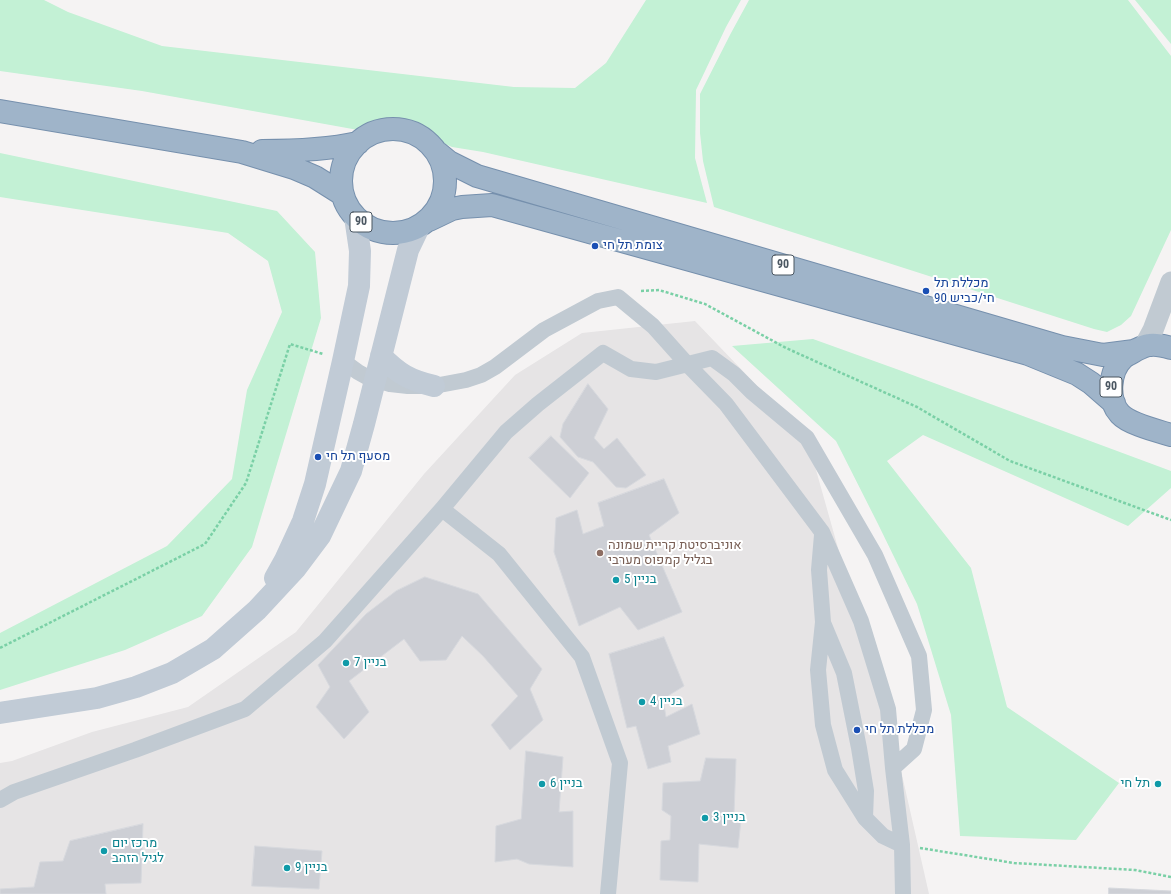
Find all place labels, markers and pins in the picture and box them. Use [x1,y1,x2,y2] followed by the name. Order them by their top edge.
[603,238,663,254] place label: צומת תל חי
[590,241,600,251] marker: צומת תל חי
[934,276,995,307] place label: מכללת תל חי/כביש 90
[921,286,931,296] marker: מכללת תל חי/כביש 90
[326,449,390,465] place label: מסעף תל חי
[313,452,323,462] marker: מסעף תל חי
[608,538,742,569] place label: אוניברסיטת קריית שמונה בגליל קמפוס מערבי
[595,548,605,558] marker: אוניברסיטת קריית שמונה בגליל קמפוס מערבי
[624,572,657,588] place label: בניין 5
[611,575,621,585] marker: בניין 5
[354,655,387,671] place label: בניין 7
[341,658,351,668] marker: בניין 7
[650,694,683,710] place label: בניין 4
[637,697,647,707] marker: בניין 4
[865,722,934,738] place label: מכללת תל חי
[852,725,862,735] marker: מכללת תל חי
[550,776,583,792] place label: בניין 6
[1120,776,1150,792] place label: תל חי
[537,779,547,789] marker: בניין 6
[1153,779,1163,789] marker: תל חי
[713,810,746,826] place label: בניין 3
[700,813,710,823] marker: בניין 3
[112,836,164,867] place label: מרכז יום לגיל הזהב
[99,846,109,856] marker: מרכז יום לגיל הזהב
[295,860,328,876] place label: בניין 9
[282,863,292,873] marker: בניין 9

